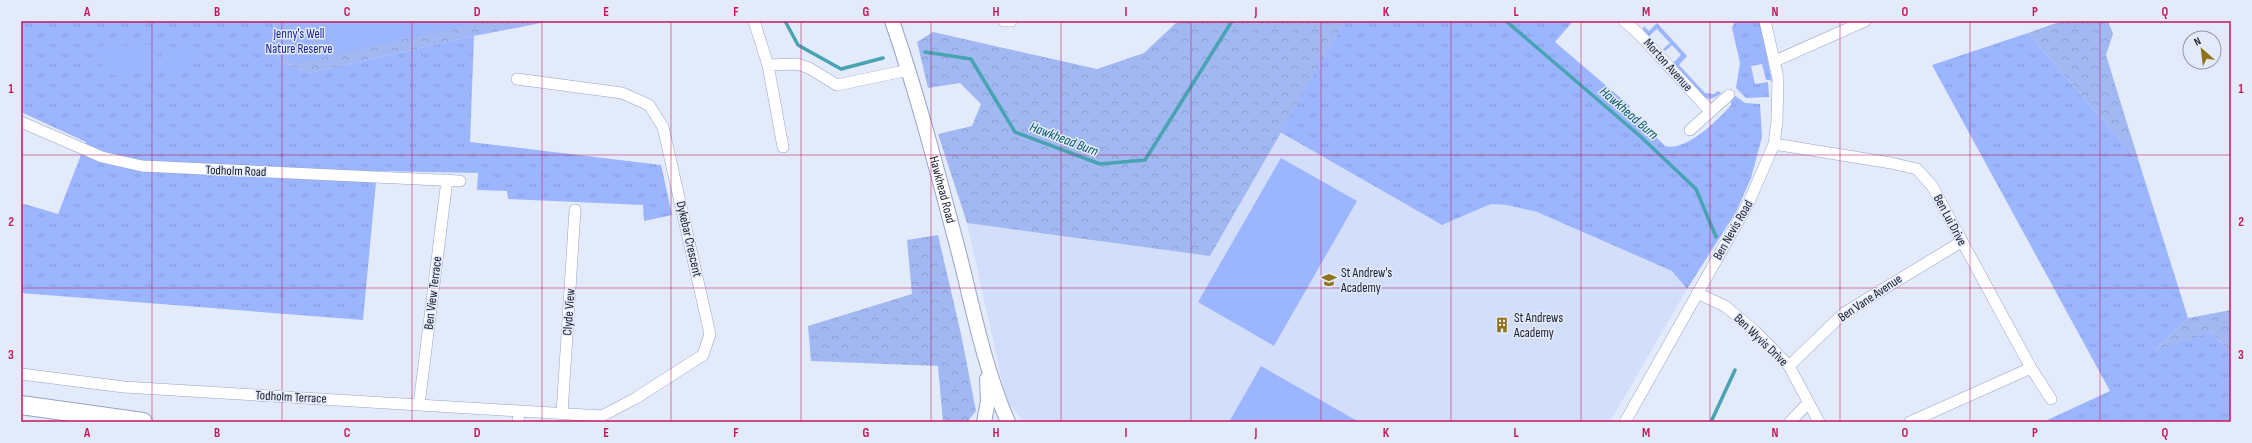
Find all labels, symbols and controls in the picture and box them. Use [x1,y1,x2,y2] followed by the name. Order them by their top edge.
[83,4,91,20] text: A
[214,4,220,20] text: B
[344,4,351,20] text: C
[474,4,481,20] text: D
[603,4,609,20] text: E
[733,4,739,20] text: F
[863,4,870,20] text: G
[993,4,1000,20] text: H
[1125,4,1128,20] text: I
[1254,4,1258,20] text: J
[1383,4,1390,20] text: K
[1513,4,1519,20] text: L
[1642,4,1650,20] text: M
[1772,4,1779,20] text: N
[1902,4,1909,20] text: O
[2032,4,2038,20] text: P
[2162,4,2169,20] text: Q
[266,26,332,57] park label: Jenny's Well Nature Reserve
[2182,30,2222,70] north arrow
[2192,34,2203,49] text: N
[1640,35,1696,95] street label: Morton Avenue
[8,81,14,97] text: 1
[2238,81,2244,97] text: 1
[1596,83,1662,143] water label: Hawkhead Burn
[1027,118,1101,160] water label: Hawkhead Burn
[926,154,959,225] street label: Hawkhead Road
[205,162,267,180] street label: Todholm Road
[1930,191,1970,249] street label: Ben Lui Drive
[1710,197,1756,263] street label: Ben Nevis Road
[673,200,705,278] street label: Dykebar Crescent
[8,214,14,230] text: 2
[2238,214,2244,230] text: 2
[421,255,445,331] street label: Ben View Terrace
[1340,265,1392,296] place label: St Andrew's Academy
[1320,271,1338,289] school or university icon: St Andrew's Academy
[1835,271,1905,325] street label: Ben Vane Avenue
[559,287,579,336] street label: Clyde View
[1513,310,1563,341] place label: St Andrews Academy
[1731,310,1791,370] street label: Ben Wyvis Drive
[1493,316,1511,334] building icon: St Andrews Academy
[8,347,14,363] text: 3
[2238,347,2244,363] text: 3
[255,387,327,407] street label: Todholm Terrace
[83,425,91,441] text: A
[214,425,220,441] text: B
[344,425,351,441] text: C
[474,425,481,441] text: D
[603,425,609,441] text: E
[733,425,739,441] text: F
[863,425,870,441] text: G
[993,425,1000,441] text: H
[1125,425,1128,441] text: I
[1254,425,1258,441] text: J
[1383,425,1390,441] text: K
[1513,425,1519,441] text: L
[1642,425,1650,441] text: M
[1772,425,1779,441] text: N
[1902,425,1909,441] text: O
[2032,425,2038,441] text: P
[2162,425,2169,441] text: Q

